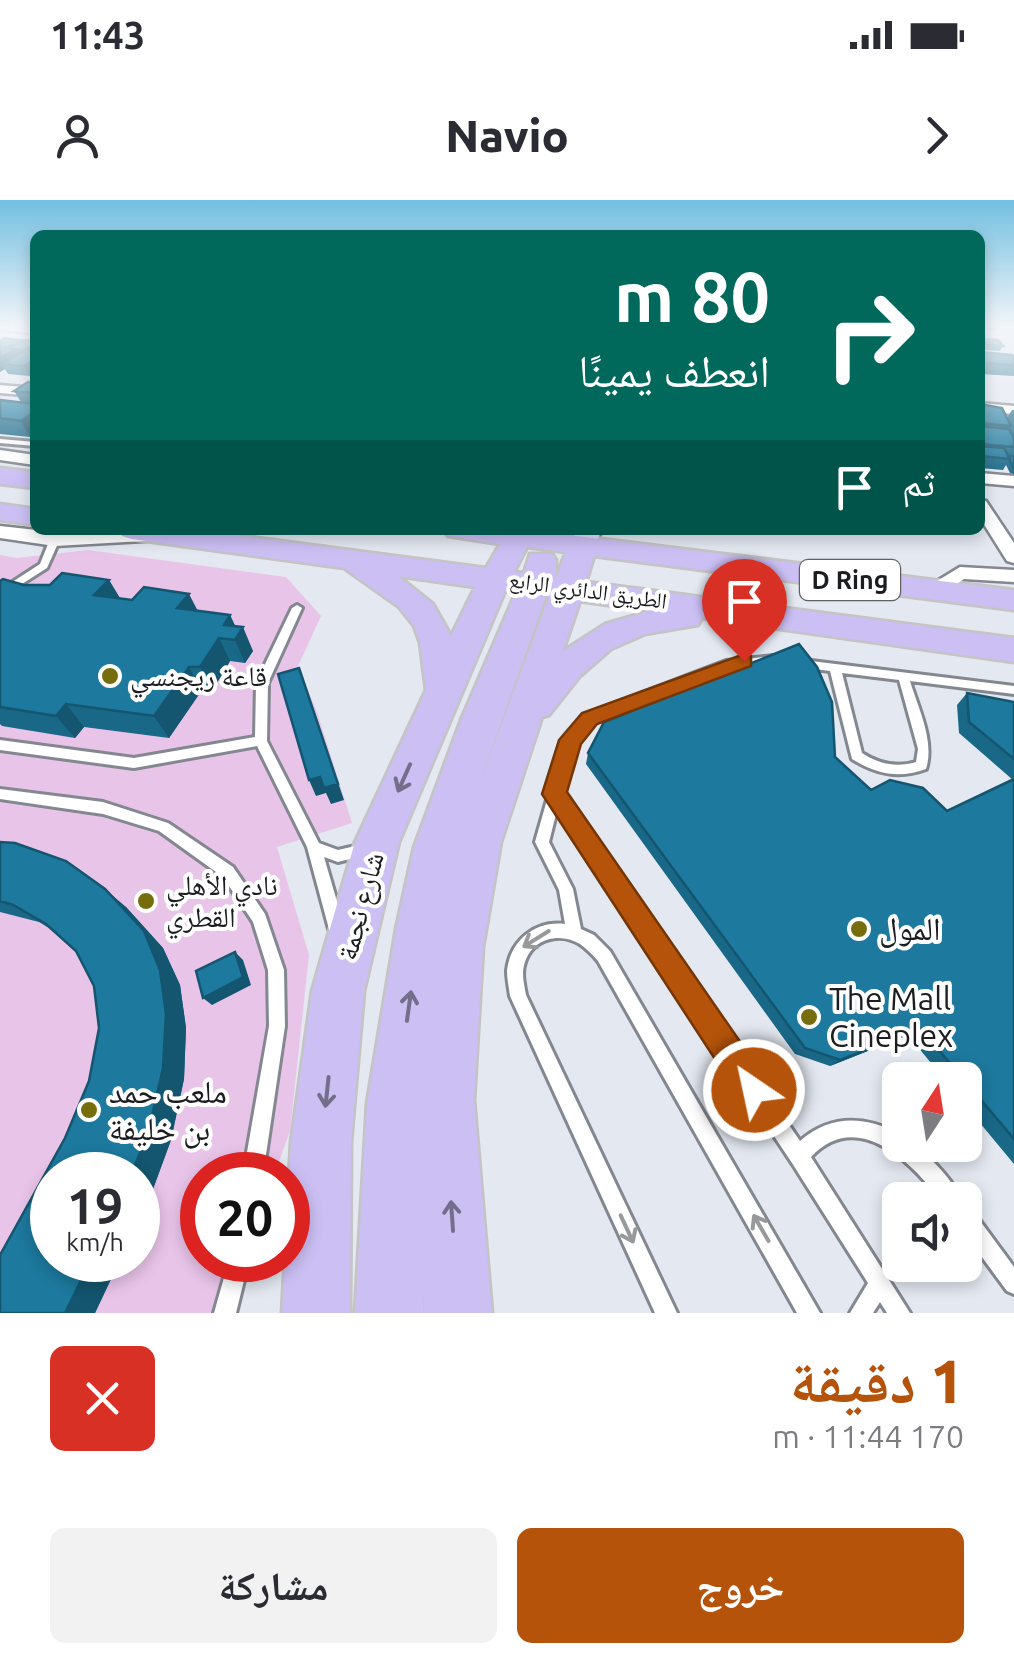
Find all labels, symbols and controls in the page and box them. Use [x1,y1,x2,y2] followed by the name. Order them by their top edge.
[50,14,145,56] text: 11:43
[50,108,105,163] icon: person
[909,108,964,163] icon: forward
[445,110,569,161] text: Navio
[614,257,770,335] text: 80 m
[805,270,935,400] icon: right
[578,345,770,396] text: انعطف يمينًا
[827,460,882,515] icon: arrive
[902,461,935,503] text: ثم
[702,559,787,662] pin
[800,560,900,600] road number: D Ring
[507,566,669,618] street label: الطريق الدائري الرابع
[717,574,772,629] icon: arrive
[130,660,267,699] place label: قاعة ريجنسي
[99,665,121,687] marker: قاعة ريجنسي
[394,762,412,793] one-way arrow
[330,849,392,964] street label: شارع نجمة
[166,869,278,940] place label: نادي الأهلي القطري
[135,890,157,912] marker: نادي الأهلي القطري
[879,910,941,948] place label: المول
[848,918,870,940] marker: المول
[523,929,551,949] one-way arrow
[829,980,953,1053] place label: The Mall Cineplex
[401,991,419,1023] one-way arrow
[798,1006,820,1028] marker: The Mall Cineplex
[702,1038,806,1142] position arrow
[882,1062,982,1162] north arrow
[882,1062,982,1282] map controls
[109,1073,227,1149] place label: ملعب حمد بن خليفة
[317,1075,336,1107] one-way arrow
[78,1099,100,1121] marker: ملعب حمد بن خليفة
[180,1152,310,1282] speed limit sign: 20
[67,1177,123,1233] text: 19
[882,1182,982,1282] button: sound
[442,1200,461,1232] one-way arrow
[619,1213,638,1243] one-way arrow
[750,1214,770,1244] one-way arrow
[66,1228,124,1256] text: km/h
[50,1346,155,1451] button: close
[790,1347,964,1414] text: 1 دقيقة
[772,1418,964,1454] text: 170 m · 11:44
[50,1528,497,1643] button: مشاركة
[517,1528,964,1643] button: خروج

